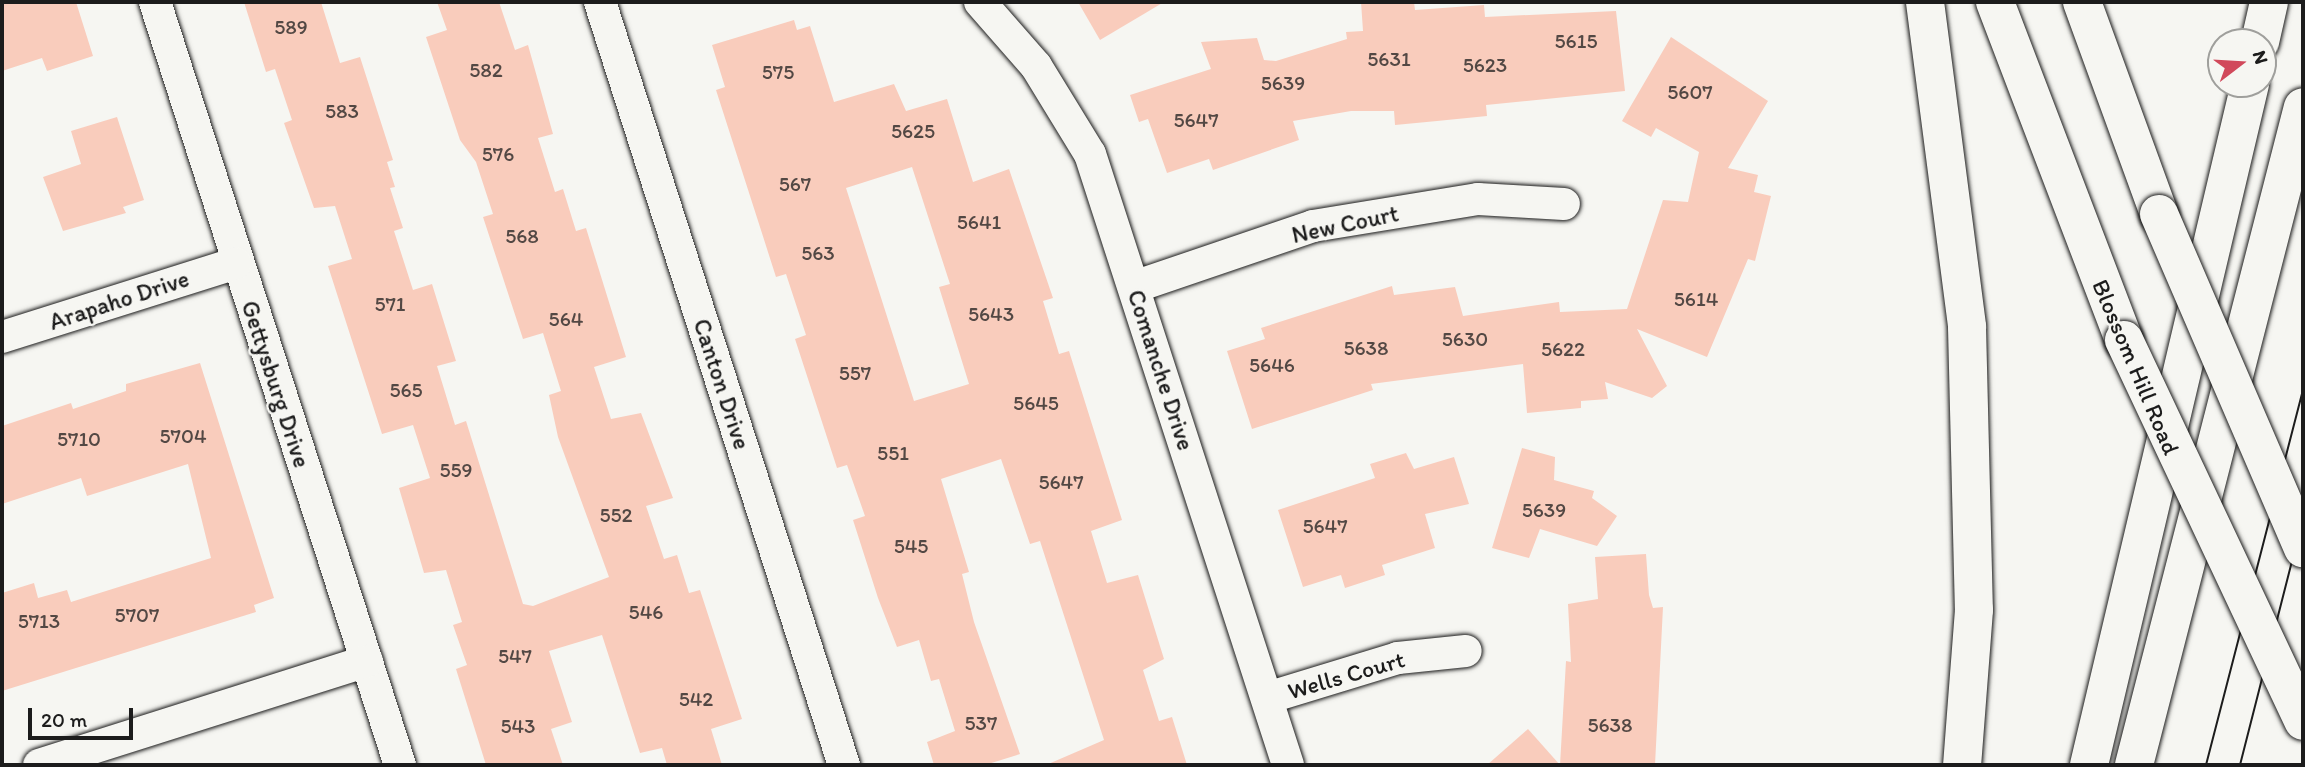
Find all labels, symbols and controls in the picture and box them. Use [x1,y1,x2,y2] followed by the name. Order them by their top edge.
[274,14,308,40] house number: 589
[1555,28,1597,54] house number: 5615
[2207,28,2277,98] north arrow
[1367,46,1411,72] house number: 5631
[2248,48,2274,67] text: N
[1463,52,1507,78] house number: 5623
[469,57,503,83] house number: 582
[762,59,794,85] house number: 575
[1261,70,1305,96] house number: 5639
[1667,79,1713,105] house number: 5607
[325,98,359,124] house number: 583
[1173,107,1219,133] house number: 5647
[891,118,935,144] house number: 5625
[482,141,514,167] house number: 576
[779,171,811,197] house number: 567
[1289,199,1401,249] street label: New Court
[957,209,1001,235] house number: 5641
[505,223,539,249] house number: 568
[801,240,835,266] house number: 563
[45,264,193,336] street label: Arapaho Drive
[2086,275,2186,459] street label: Blossom Hill Road
[1121,286,1201,454] street label: Comanche Drive
[1674,286,1718,312] house number: 5614
[374,291,406,317] house number: 571
[235,297,317,471] street label: Gettysburg Drive
[968,301,1014,327] house number: 5643
[549,306,583,332] house number: 564
[687,315,757,453] street label: Canton Drive
[1442,326,1488,352] house number: 5630
[1343,335,1389,361] house number: 5638
[1541,336,1585,362] house number: 5622
[1249,352,1295,378] house number: 5646
[839,360,871,386] house number: 557
[389,377,423,403] house number: 565
[1013,390,1059,416] house number: 5645
[160,423,206,449] house number: 5704
[57,426,101,452] house number: 5710
[877,440,909,466] house number: 551
[439,457,473,483] house number: 559
[1038,469,1084,495] house number: 5647
[1522,497,1566,523] house number: 5639
[599,502,633,528] house number: 552
[1302,513,1348,539] house number: 5647
[894,533,928,559] house number: 545
[629,599,663,625] house number: 546
[115,602,159,628] house number: 5707
[18,608,60,634] house number: 5713
[498,643,532,669] house number: 547
[1284,645,1408,705] street label: Wells Court
[679,686,713,712] house number: 542
[32,694,136,738] scale bar
[41,707,87,732] text: 20 m
[965,710,997,736] house number: 537
[1587,712,1633,738] house number: 5638
[500,713,536,739] house number: 543

